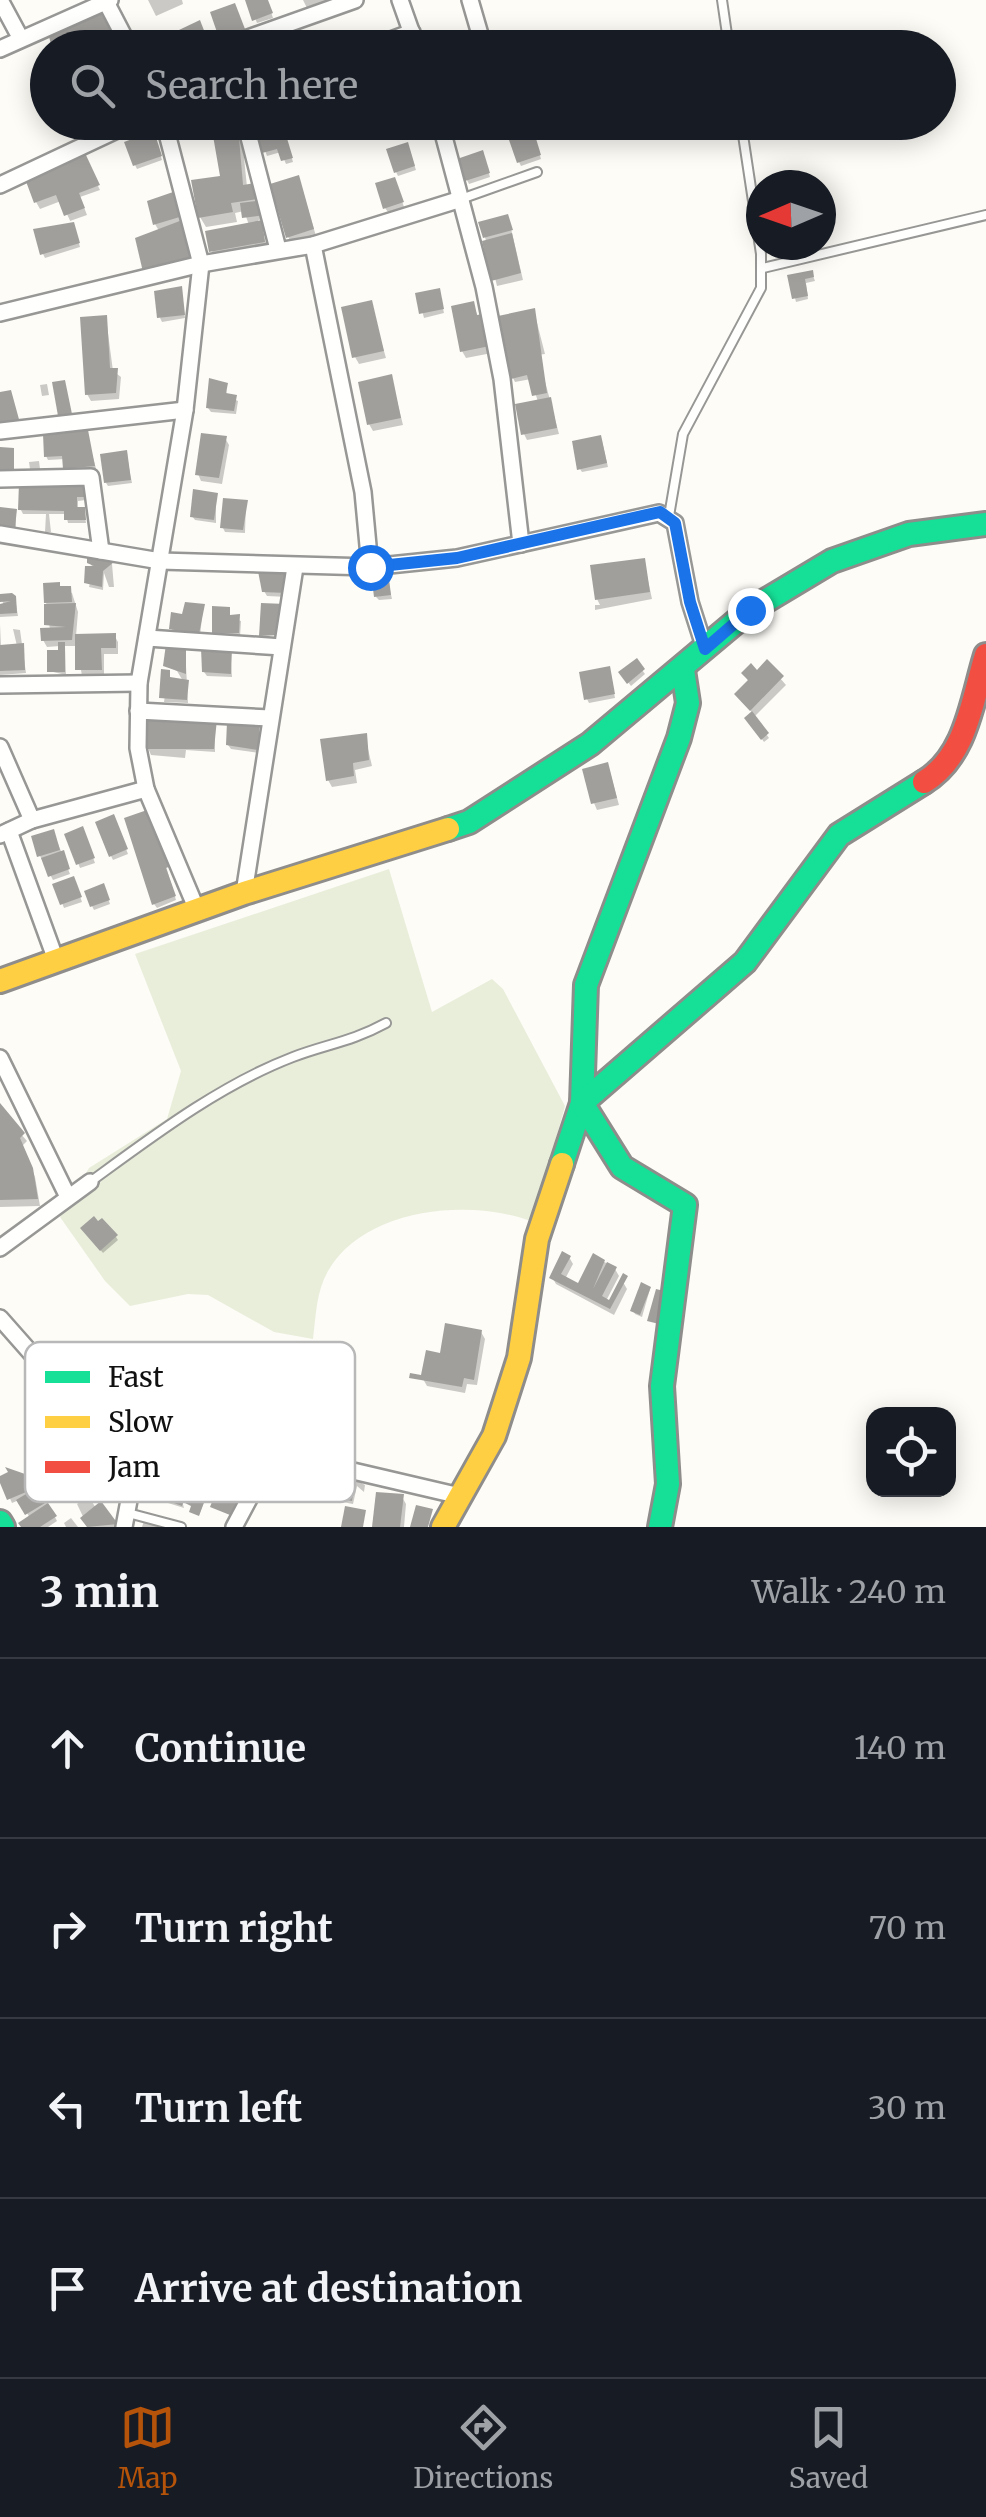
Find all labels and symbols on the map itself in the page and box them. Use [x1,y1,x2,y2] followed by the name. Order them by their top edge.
[746,170,836,260] north arrow
[348,545,394,591] route start
[728,588,774,634] route end
[25,1342,355,1502] legend
[108,1359,164,1395] text: Fast
[108,1404,173,1440] text: Slow
[107,1449,161,1485] text: Jam

